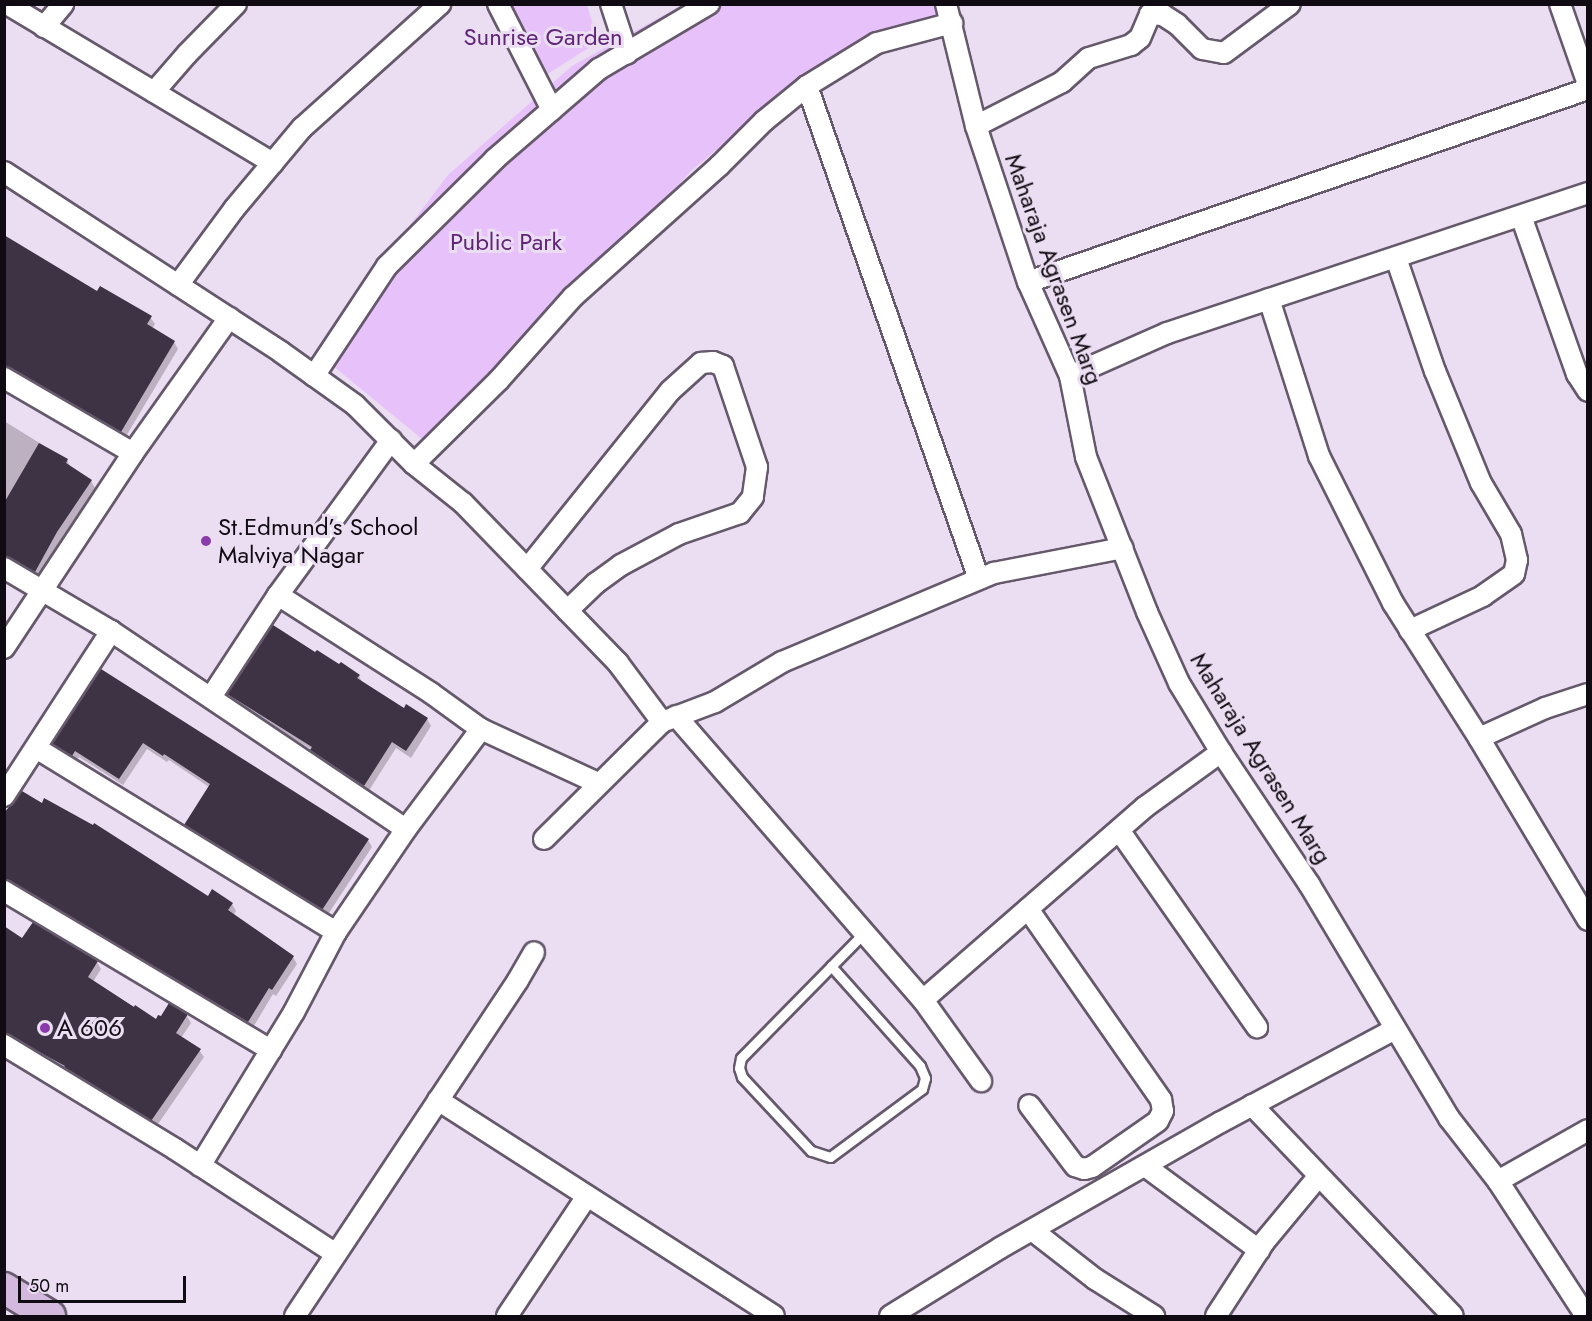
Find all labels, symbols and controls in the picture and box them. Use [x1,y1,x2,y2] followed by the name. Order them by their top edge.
[463,23,623,51] park label: Sunrise Garden
[999,150,1109,388] street label: Maharaja Agrasen Marg
[450,228,562,256] park label: Public Park
[218,513,419,569] place label: St.Edmund’s School Malviya Nagar
[199,534,213,548] marker: St.Edmund’s School Malviya Nagar
[1184,647,1338,869] street label: Maharaja Agrasen Marg
[57,1014,122,1042] place label: A 606
[38,1021,52,1035] marker: A 606
[21,1264,189,1302] scale bar
[29,1273,69,1299] text: 50 m

